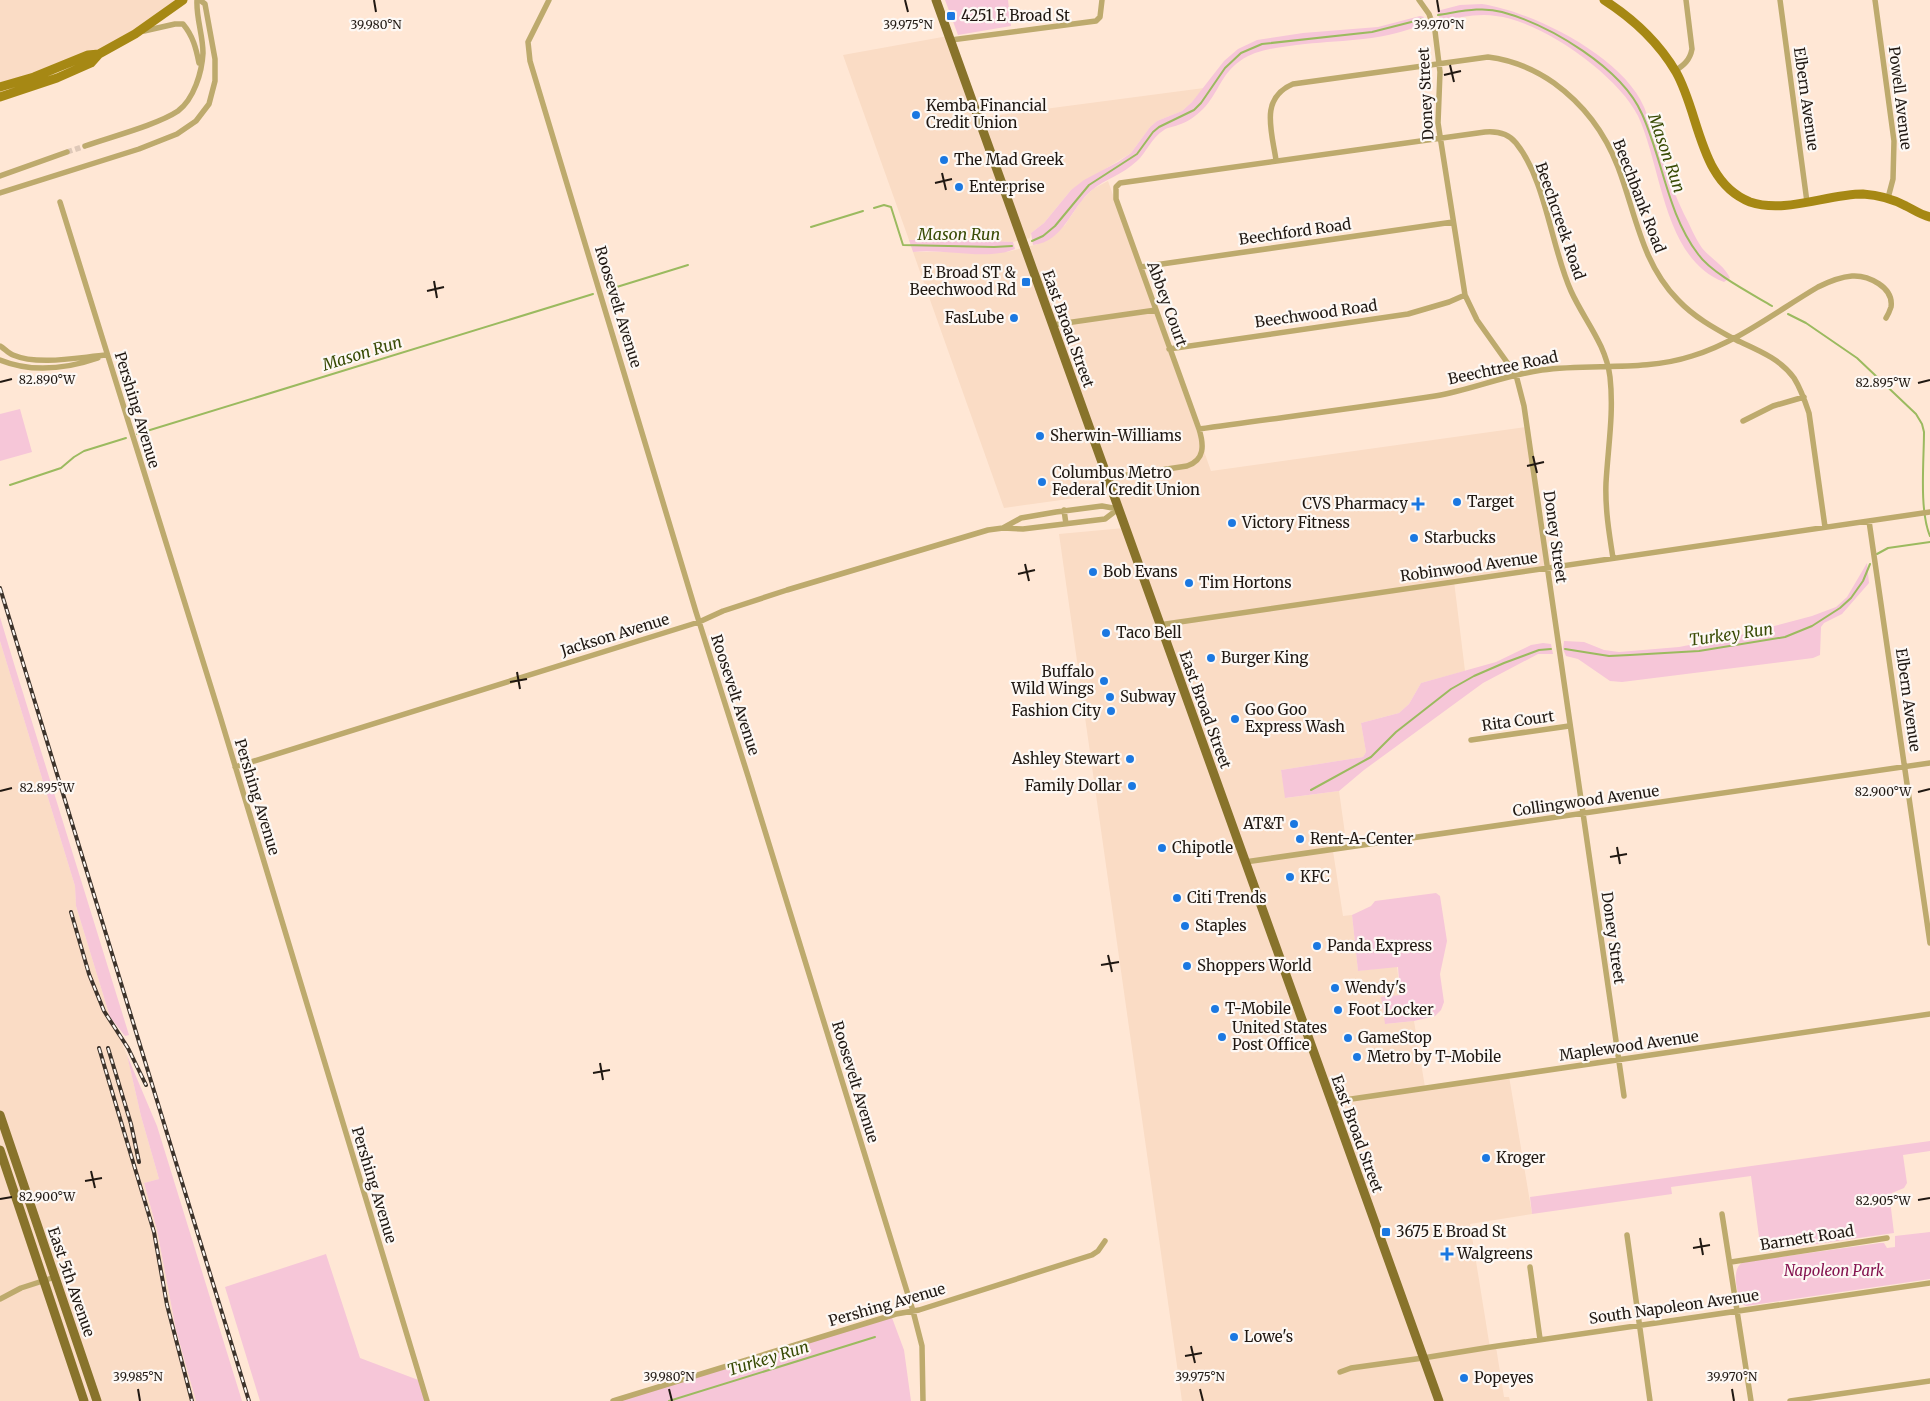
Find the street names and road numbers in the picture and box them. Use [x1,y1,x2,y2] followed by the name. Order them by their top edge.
[1885,45,1916,151] street label: Powell Avenue
[1790,46,1823,152] street label: Elbern Avenue
[1414,47,1437,141] street label: Doney Street
[1609,136,1670,255] street label: Beechbank Road
[1531,159,1590,282] street label: Beechcreek Road
[1238,214,1352,249] street label: Beechford Road
[591,244,646,370] street label: Roosevelt Avenue
[1143,258,1192,349] street label: Abbey Court
[1038,267,1099,390] street label: East Broad Street
[1253,296,1378,332] street label: Beechwood Road
[1446,347,1560,388] street label: Beechtree Road
[111,349,164,471] street label: Pershing Avenue
[1540,489,1571,585] street label: Doney Street
[1399,547,1539,586] street label: Robinwood Avenue
[557,609,672,660] street label: Jackson Avenue
[707,632,764,758] street label: Roosevelt Avenue
[1892,647,1925,753] street label: Elbern Avenue
[1175,648,1236,771] street label: East Broad Street
[1480,706,1556,735] street label: Rita Court
[231,736,284,858] street label: Pershing Avenue
[1511,781,1661,820] street label: Collingwood Avenue
[1598,890,1629,986] street label: Doney Street
[828,1019,883,1145] street label: Roosevelt Avenue
[1558,1026,1700,1065] street label: Maplewood Avenue
[1327,1072,1388,1195] street label: East Broad Street
[348,1124,401,1246] street label: Pershing Avenue
[1759,1221,1855,1254] street label: Barnett Road
[44,1224,99,1339] street label: East 5th Avenue
[826,1279,948,1330] street label: Pershing Avenue
[1588,1285,1760,1328] street label: South Napoleon Avenue

